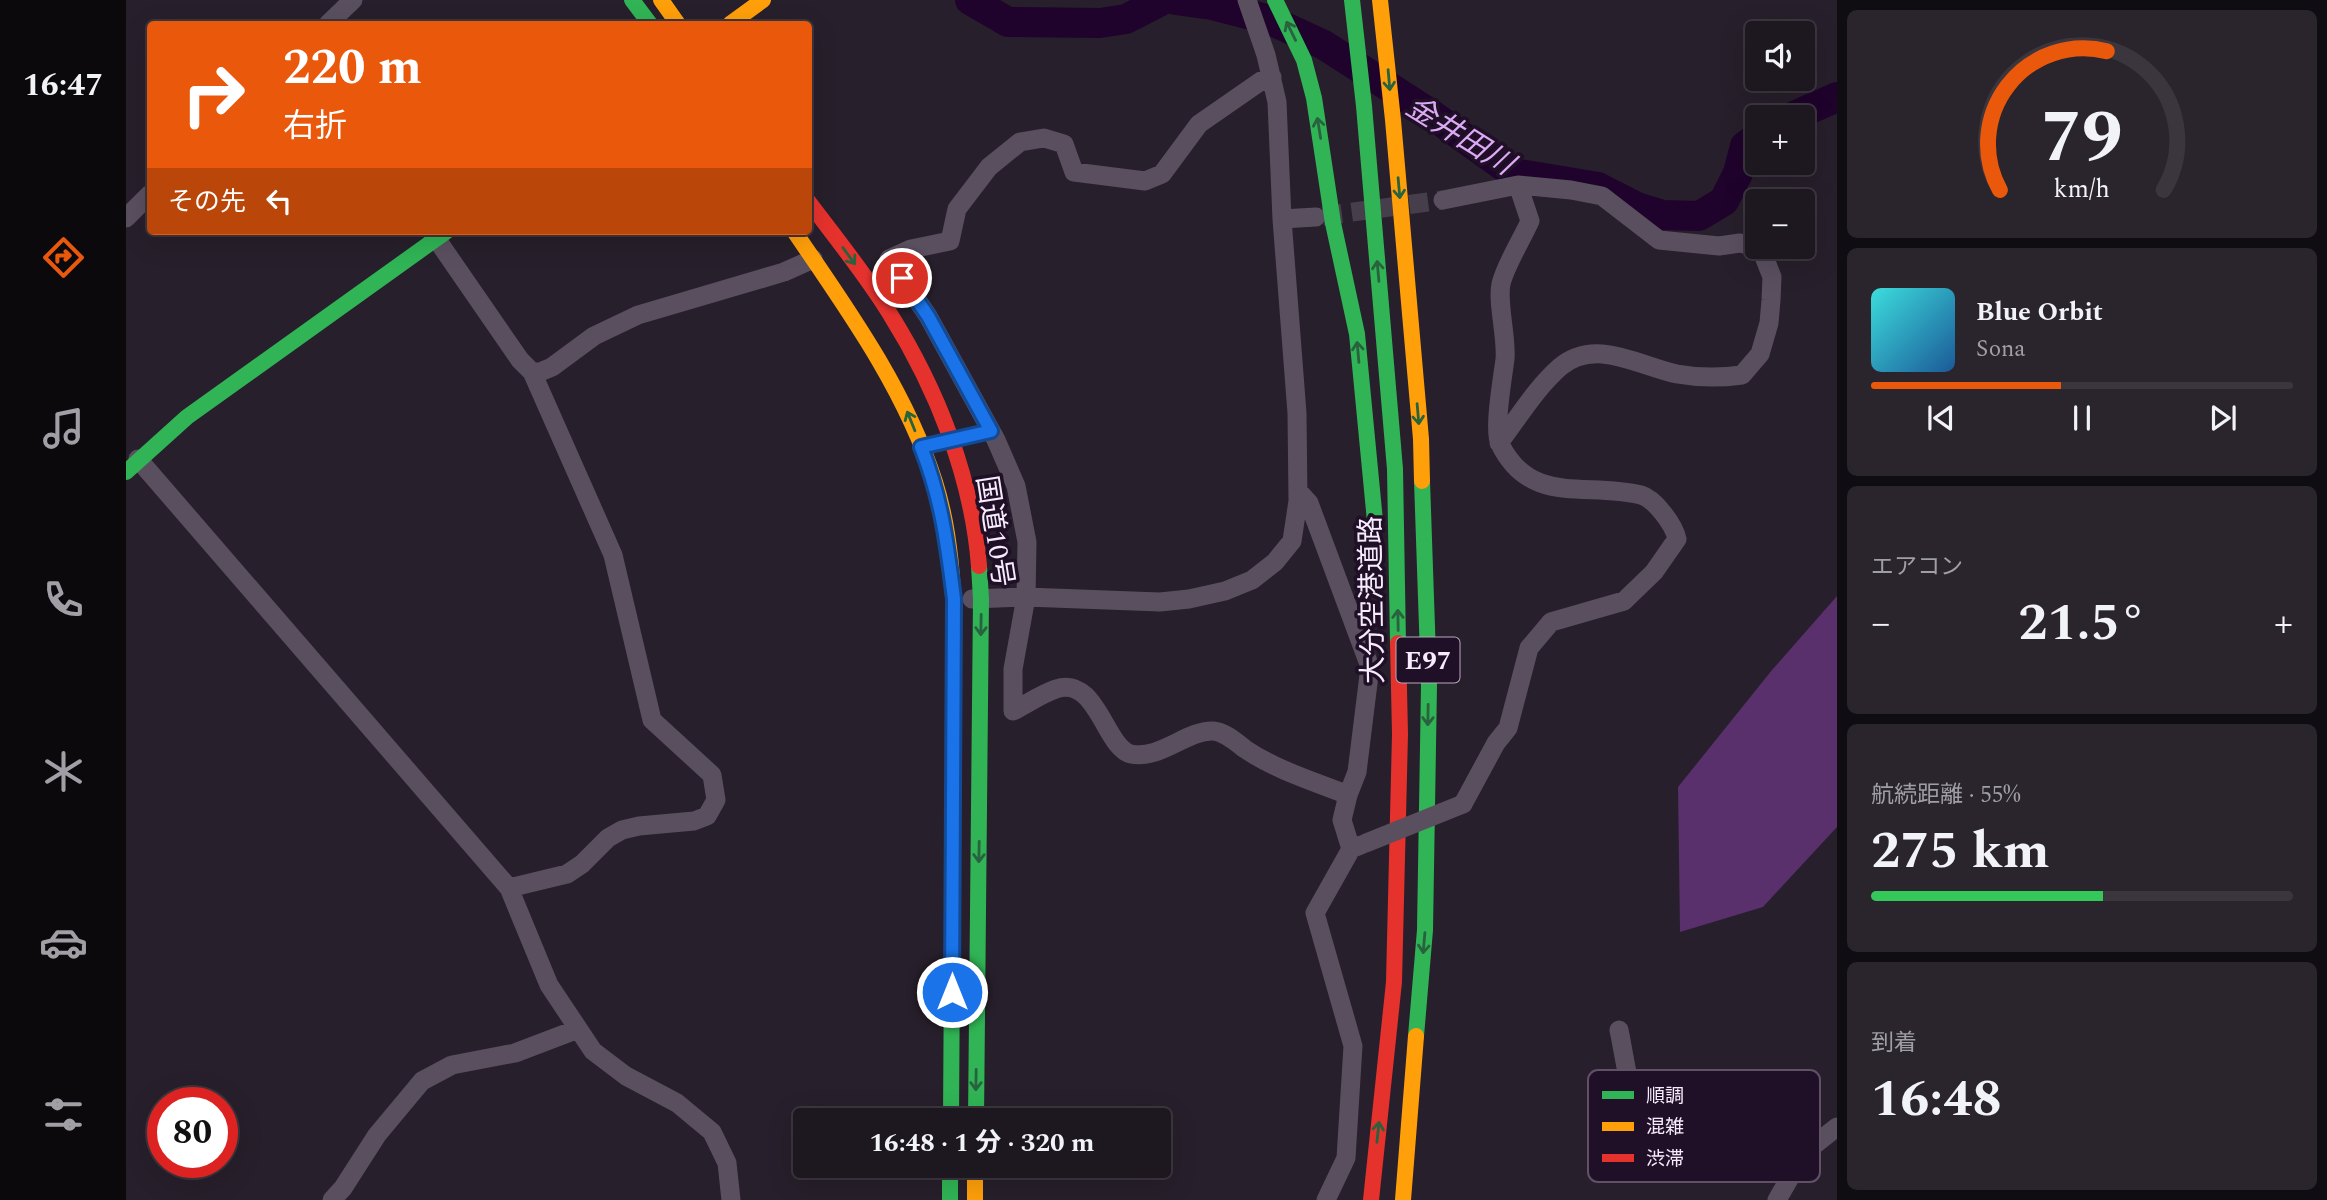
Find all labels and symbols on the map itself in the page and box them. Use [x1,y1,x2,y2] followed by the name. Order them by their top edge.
[1284,21,1298,42] one-way arrow
[1383,68,1396,90] one-way arrow
[1396,85,1525,189] water label: 金井田川
[1312,117,1325,140] one-way arrow
[1393,176,1406,199] one-way arrow
[841,247,856,266] one-way arrow
[872,248,932,308] pin
[1371,260,1384,282] one-way arrow
[1352,341,1365,363] one-way arrow
[1412,403,1425,425] one-way arrow
[903,411,916,432] one-way arrow
[965,473,1025,590] street label: 国道10号
[1350,516,1395,684] street label: 大分空港道路
[1391,609,1405,632] one-way arrow
[974,613,988,636] one-way arrow
[1396,638,1460,682] road number: E97
[1422,703,1435,726] one-way arrow
[972,840,985,863] one-way arrow
[1417,931,1430,953] one-way arrow
[915,955,989,1029] position arrow
[969,1068,983,1091] one-way arrow
[1588,1070,1820,1182] legend
[1646,1082,1684,1111] text: 順調
[147,1087,238,1178] speed limit sign: 80
[1646,1113,1684,1142] text: 混雑
[1372,1121,1385,1144] one-way arrow
[1646,1145,1684,1174] text: 渋滞

